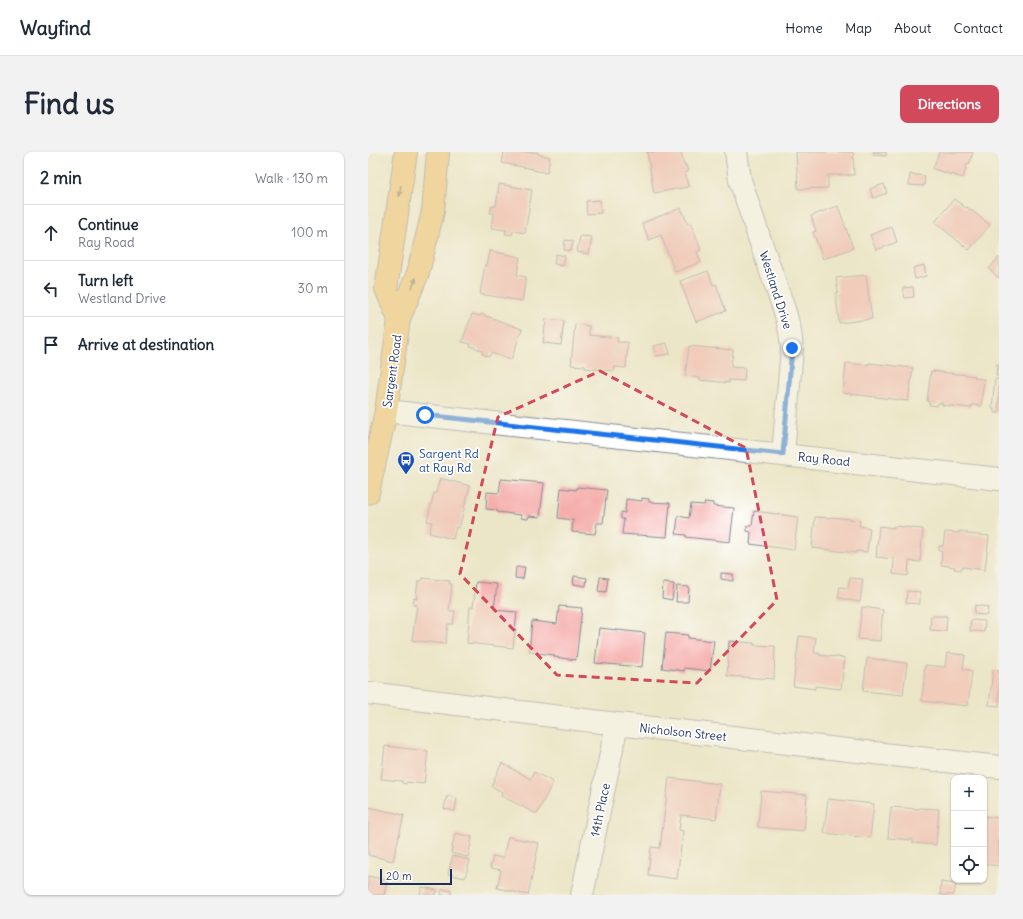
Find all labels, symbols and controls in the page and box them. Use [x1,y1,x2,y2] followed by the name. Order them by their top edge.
[20,16,91,40] text: Wayfind
[785,19,823,37] text: Home
[845,19,872,37] text: Map
[894,19,932,37] text: About
[954,19,1003,37] text: Contact
[900,85,999,123] button: Directions
[24,86,115,122] text: Find us
[40,167,82,189] text: 2 min
[255,170,328,187] text: Walk · 130 m
[397,185,403,197] one-way arrow
[78,215,139,234] text: Continue
[40,222,62,244] icon: ahead
[291,224,328,241] text: 100 m
[78,234,135,251] text: Ray Road
[756,249,796,331] street label: Westland Drive
[78,271,133,290] text: Turn left
[411,277,417,288] one-way arrow
[40,278,62,300] icon: left
[298,280,328,297] text: 30 m
[78,290,166,307] text: Westland Drive
[40,334,62,356] icon: arrive
[379,334,405,408] street label: Sargent Road
[78,335,214,354] text: Arrive at destination
[783,339,801,357] route end
[416,406,434,424] route start
[419,446,479,475] place label: Sargent Rd at Ray Rd
[797,449,851,469] street label: Ray Road
[396,450,416,475] bus stop icon: Sargent Rd at Ray Rd
[639,720,727,744] street label: Nicholson Street
[951,775,987,883] map controls
[951,775,987,811] button: +
[587,782,613,838] street label: 14th Place
[951,811,987,847] button: −
[951,847,987,883] button: locate
[380,867,452,886] scale bar
[386,869,412,883] text: 20 m

